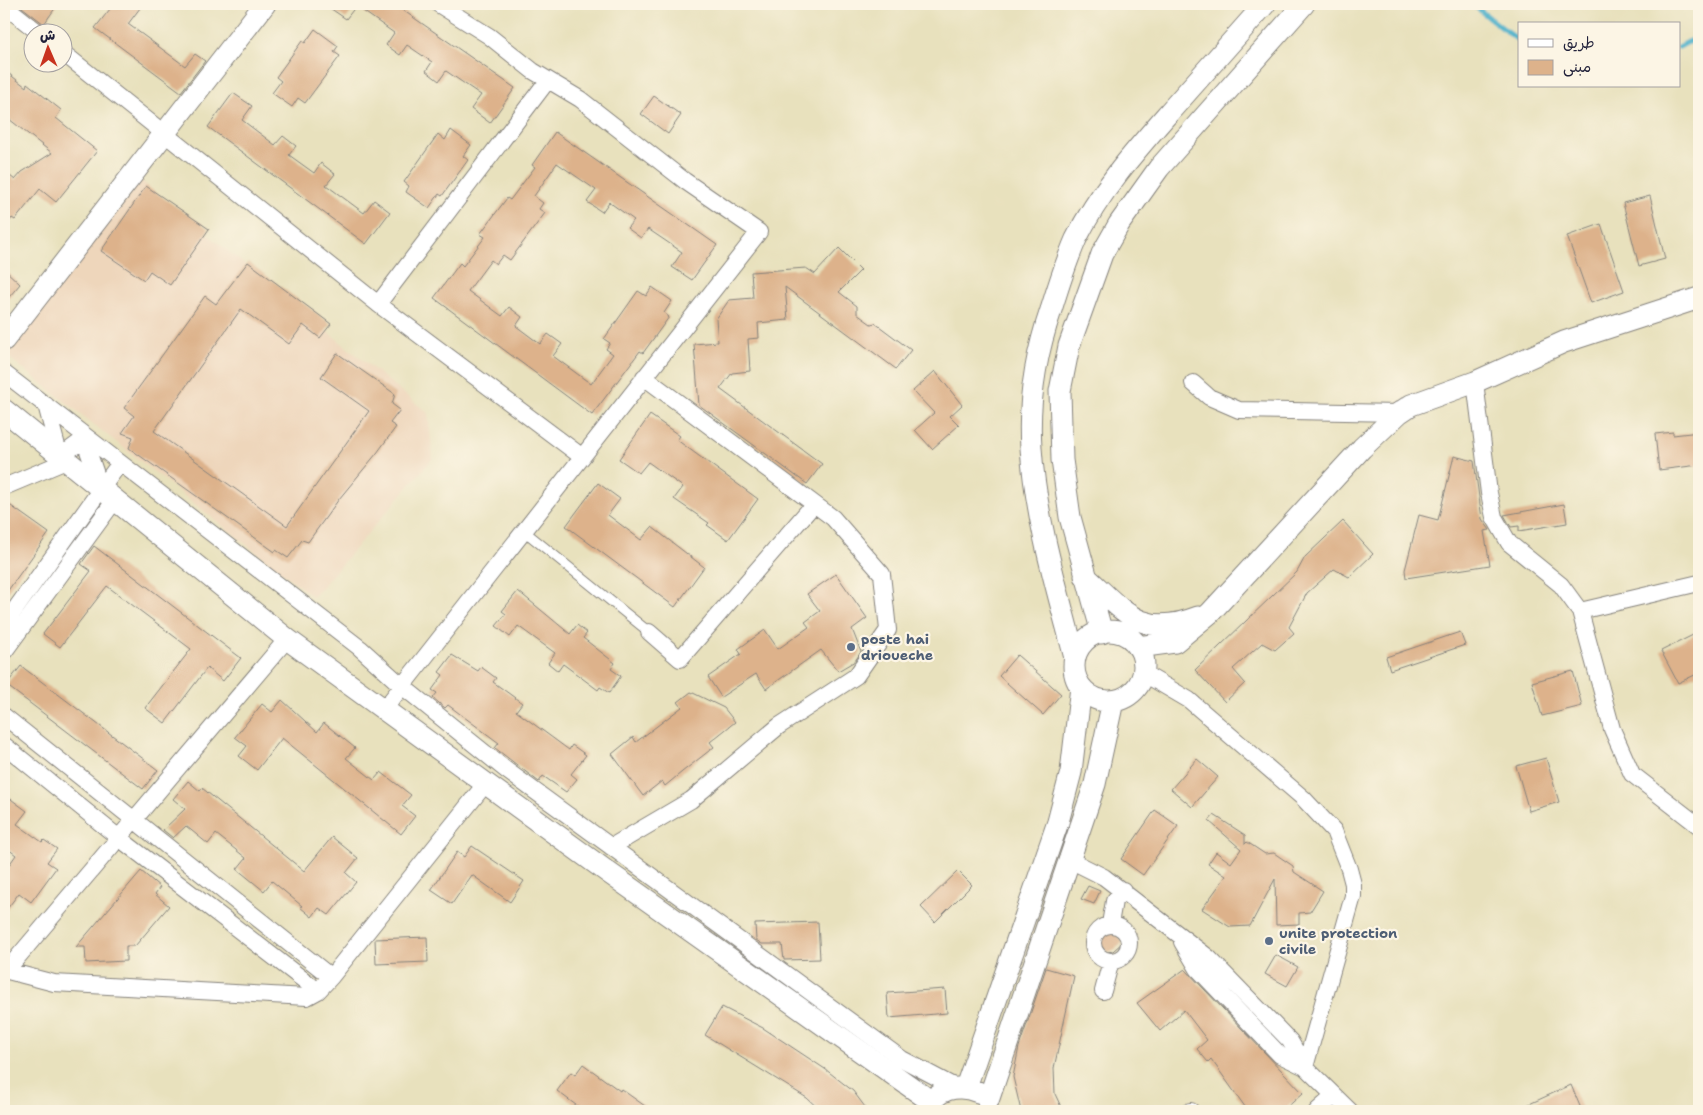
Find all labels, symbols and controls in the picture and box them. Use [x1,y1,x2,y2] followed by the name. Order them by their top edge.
[22,22,72,72] north arrow
[1518,22,1680,88] legend
[40,26,56,44] text: ش
[1563,33,1595,53] text: طريق
[1563,57,1591,77] text: مبنى
[861,630,933,664] place label: poste hai drioueche
[845,641,857,653] marker: poste hai drioueche
[1279,924,1397,958] place label: unite protection civile
[1263,935,1275,947] marker: unite protection civile

